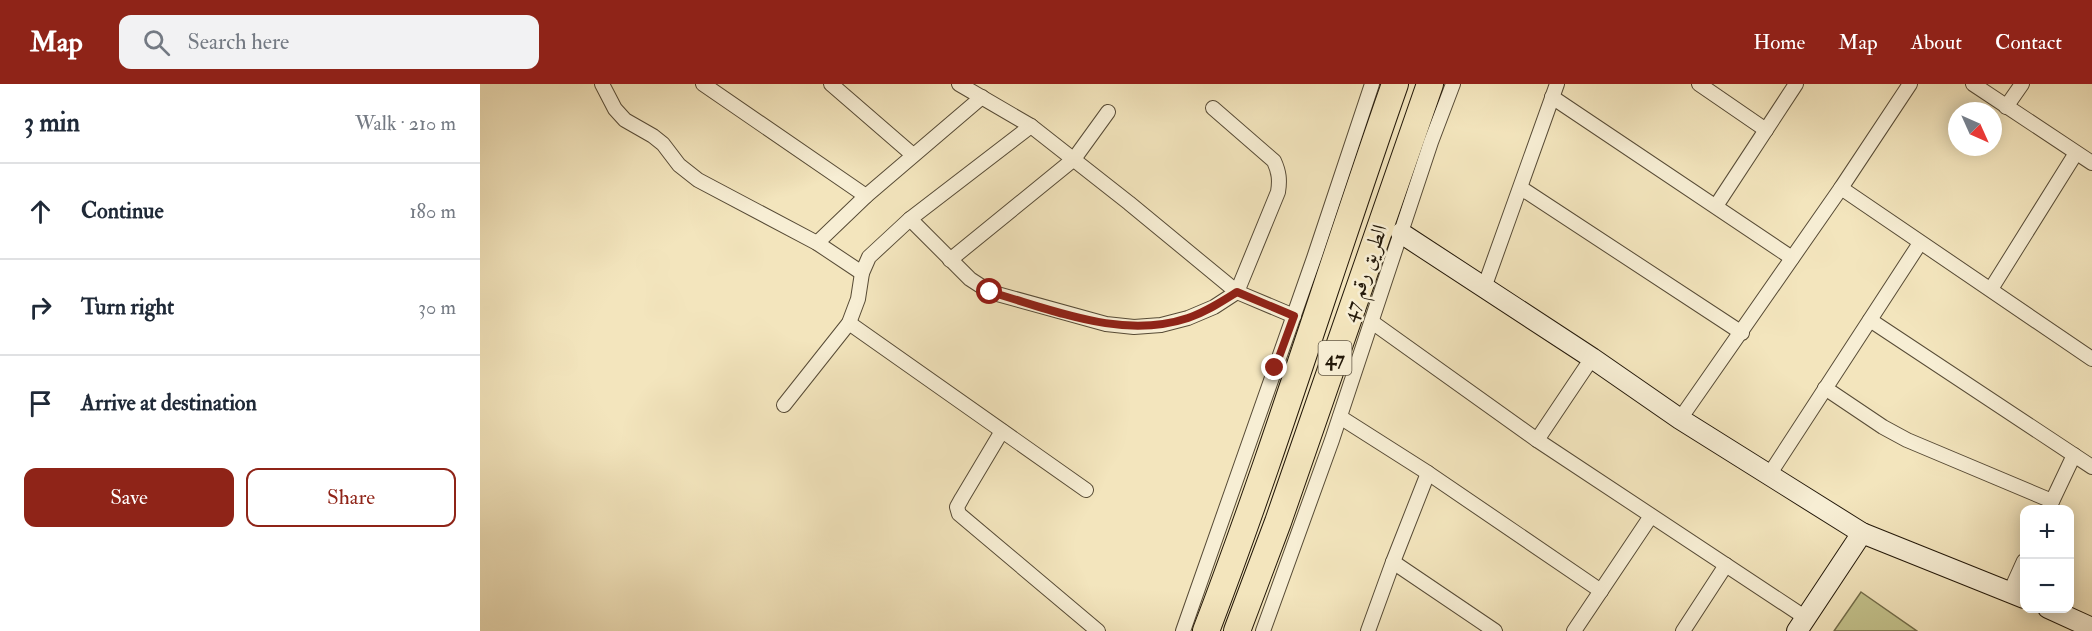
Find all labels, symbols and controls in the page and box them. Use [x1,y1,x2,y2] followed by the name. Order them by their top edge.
[119,15,539,69] search box
[30,25,83,60] text: Map
[140,26,173,59] icon: search
[188,28,289,56] text: Search here
[1753,29,1805,56] text: Home
[1838,29,1878,56] text: Map
[1911,29,1962,56] text: About
[1995,29,2062,56] text: Contact
[1948,102,2002,156] north arrow
[24,107,80,139] text: 3 min
[355,111,456,136] text: Walk · 210 m
[24,195,57,228] icon: ahead
[81,197,164,225] text: Continue
[409,199,456,224] text: 180 m
[1335,221,1399,327] street label: الطريق رقم 47
[976,278,1002,304] route start
[24,291,57,324] icon: right
[81,293,174,321] text: Turn right
[418,295,456,320] text: 30 m
[1318,341,1352,375] road number: 47
[1261,354,1287,380] route end
[24,387,57,420] icon: arrive
[81,389,257,417] text: Arrive at destination
[24,468,234,527] button: Save
[246,468,456,527] button: Share
[2020,505,2074,613] map controls
[2020,505,2074,559] button: +
[2020,559,2074,613] button: −

